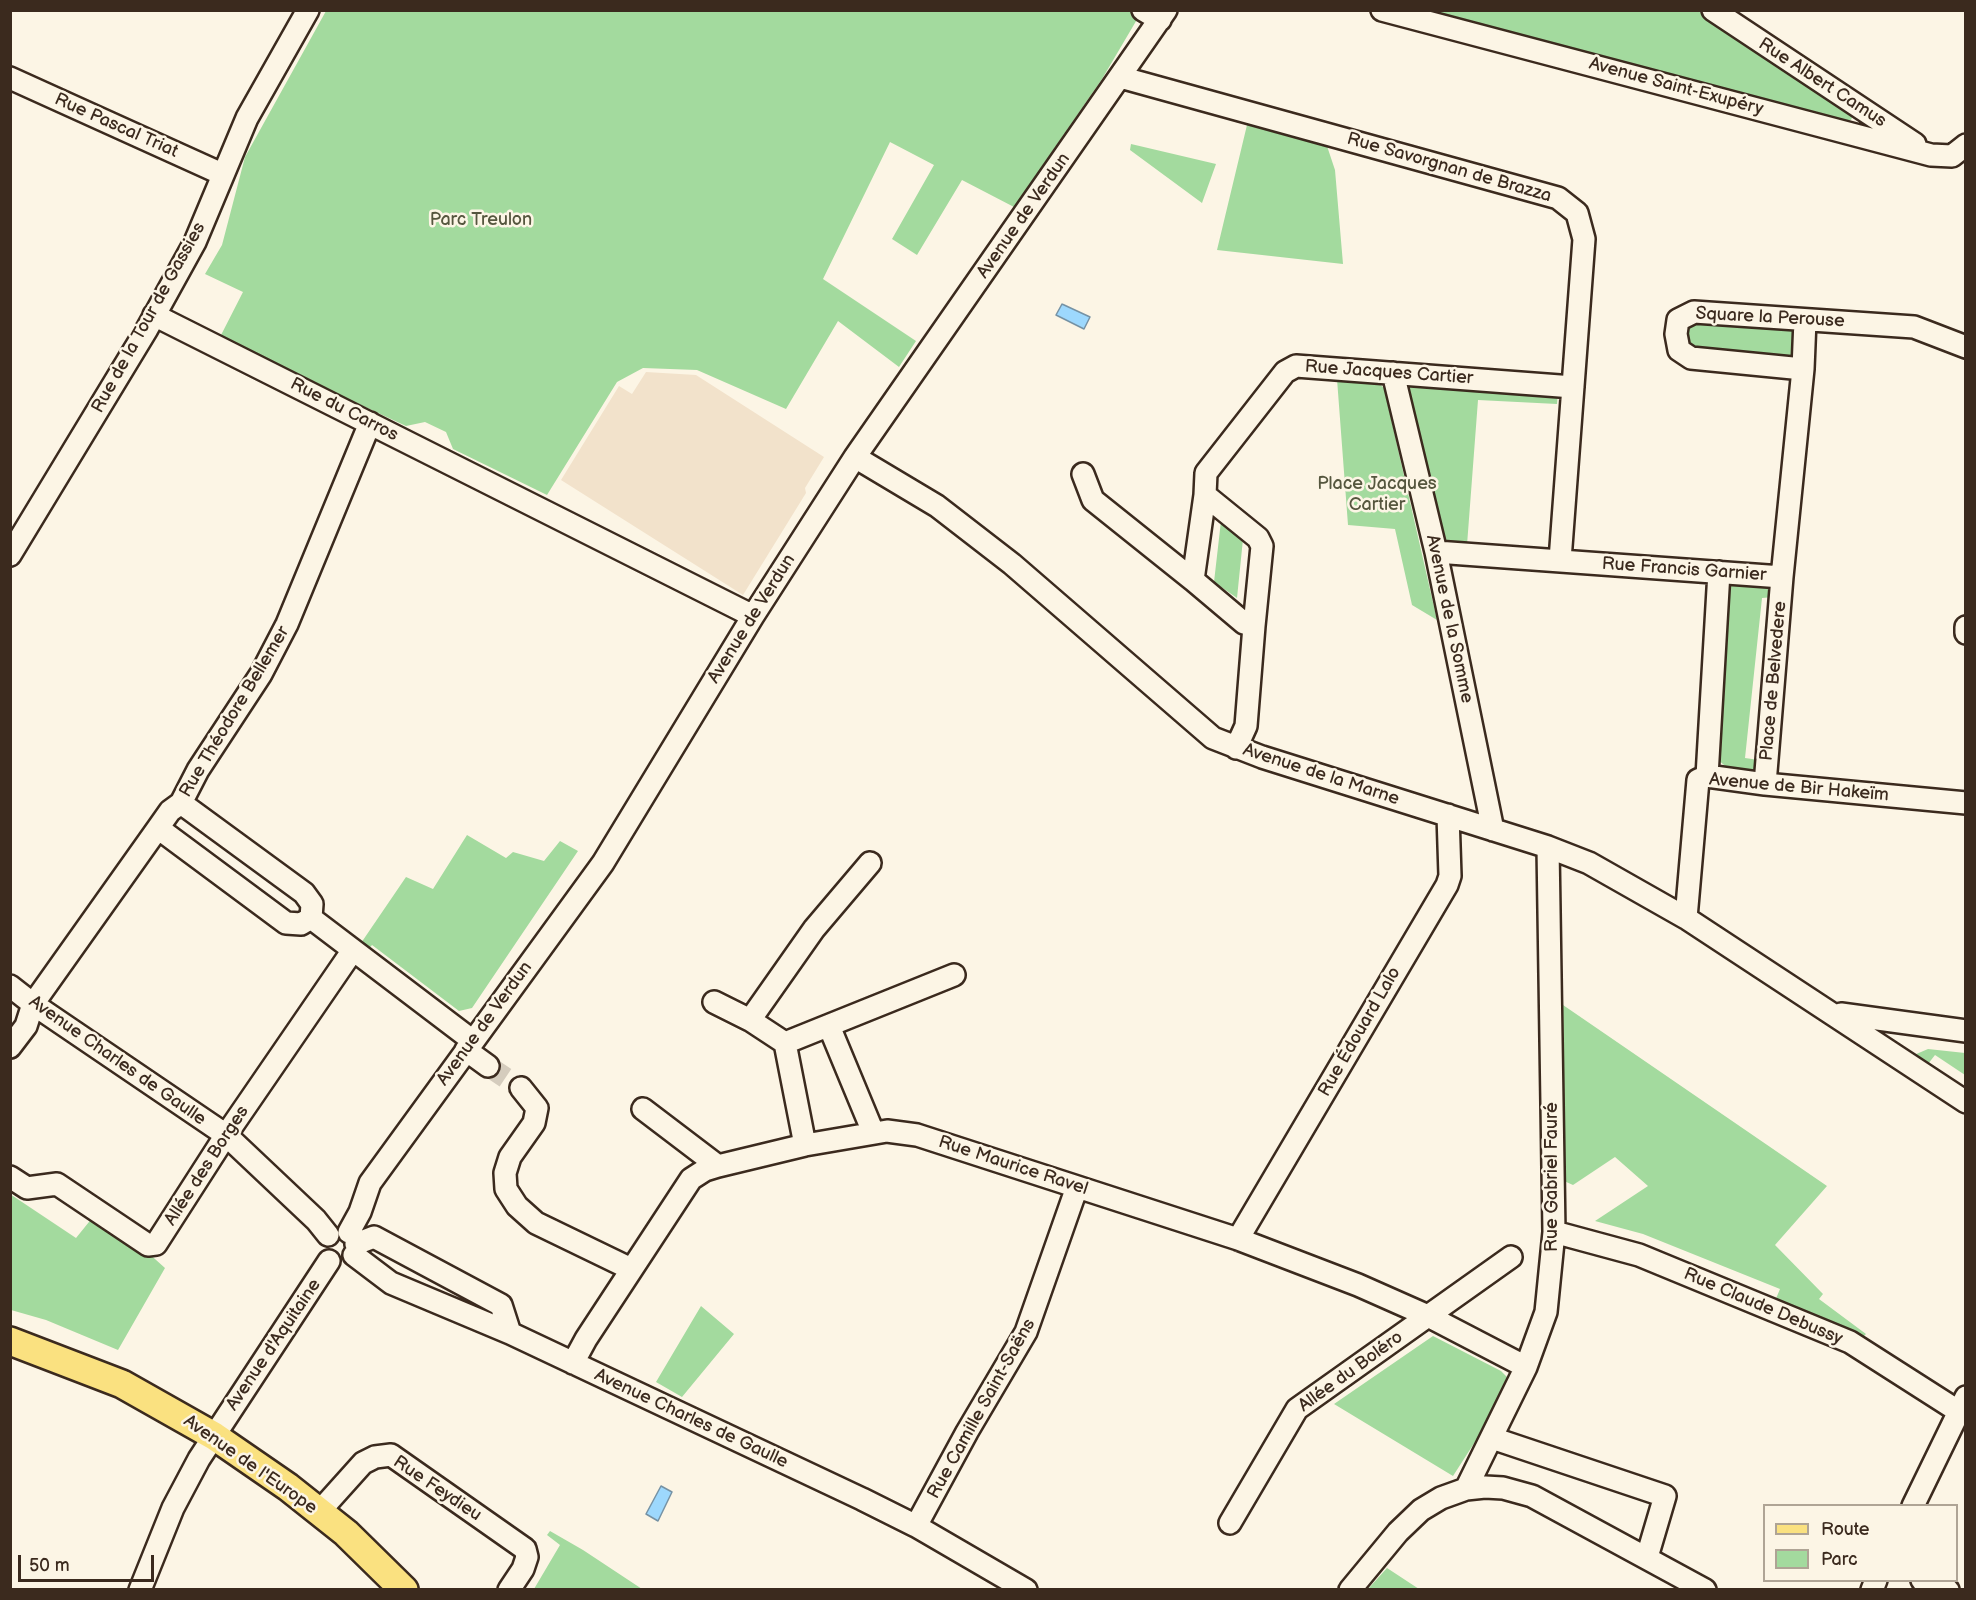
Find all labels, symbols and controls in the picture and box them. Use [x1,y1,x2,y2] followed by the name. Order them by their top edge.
[1754,34,1890,132] street label: Rue Albert Camus
[1587,53,1765,121] street label: Avenue Saint-Exupéry
[51,89,181,163] street label: Rue Pascal Triat
[1344,128,1554,208] street label: Rue Savorgnan de Brazza
[973,149,1075,283] street label: Avenue de Verdun
[430,209,532,231] park label: Parc Treulon
[88,219,210,417] street label: Rue de la Tour de Gassies
[1695,303,1845,333] street label: Square la Perouse
[1304,356,1474,390] street label: Rue Jacques Cartier
[286,374,402,446] street label: Rue du Carros
[1317,473,1437,516] park label: Place Jacques Cartier
[1421,533,1477,705] street label: Avenue de la Somme
[704,550,800,688] street label: Avenue de Verdun
[1601,553,1767,587] street label: Rue Francis Garnier
[1756,600,1792,762] street label: Place de Belvedere
[175,623,295,801] street label: Rue Théodore Bellemer
[1240,740,1402,810] street label: Avenue de la Marne
[1708,769,1890,807] street label: Avenue de Bir Hakeïm
[433,958,537,1090] street label: Avenue de Verdun
[1314,963,1406,1101] street label: Rue Édouard Lalo
[24,992,210,1130] street label: Avenue Charles de Gaulle
[160,1102,254,1230] street label: Allée des Borges
[1541,1102,1563,1252] street label: Rue Gabriel Fauré
[935,1132,1091,1200] street label: Rue Maurice Ravel
[1680,1264,1846,1350] street label: Rue Claude Debussy
[222,1275,326,1415] street label: Avenue d'Aquitaine
[923,1315,1041,1503] street label: Rue Camille Saint-Saëns
[1294,1327,1408,1417] street label: Allée du Boléro
[591,1365,791,1473] street label: Avenue Charles de Gaulle
[179,1411,321,1519] street label: Avenue de l'Europe
[389,1452,485,1526] street label: Rue Feydieu
[1763,1504,1958,1582] legend
[1821,1519,1870,1540] text: Route
[21,1543,158,1581] scale bar
[1821,1549,1858,1570] text: Parc
[29,1555,70,1576] text: 50 m

